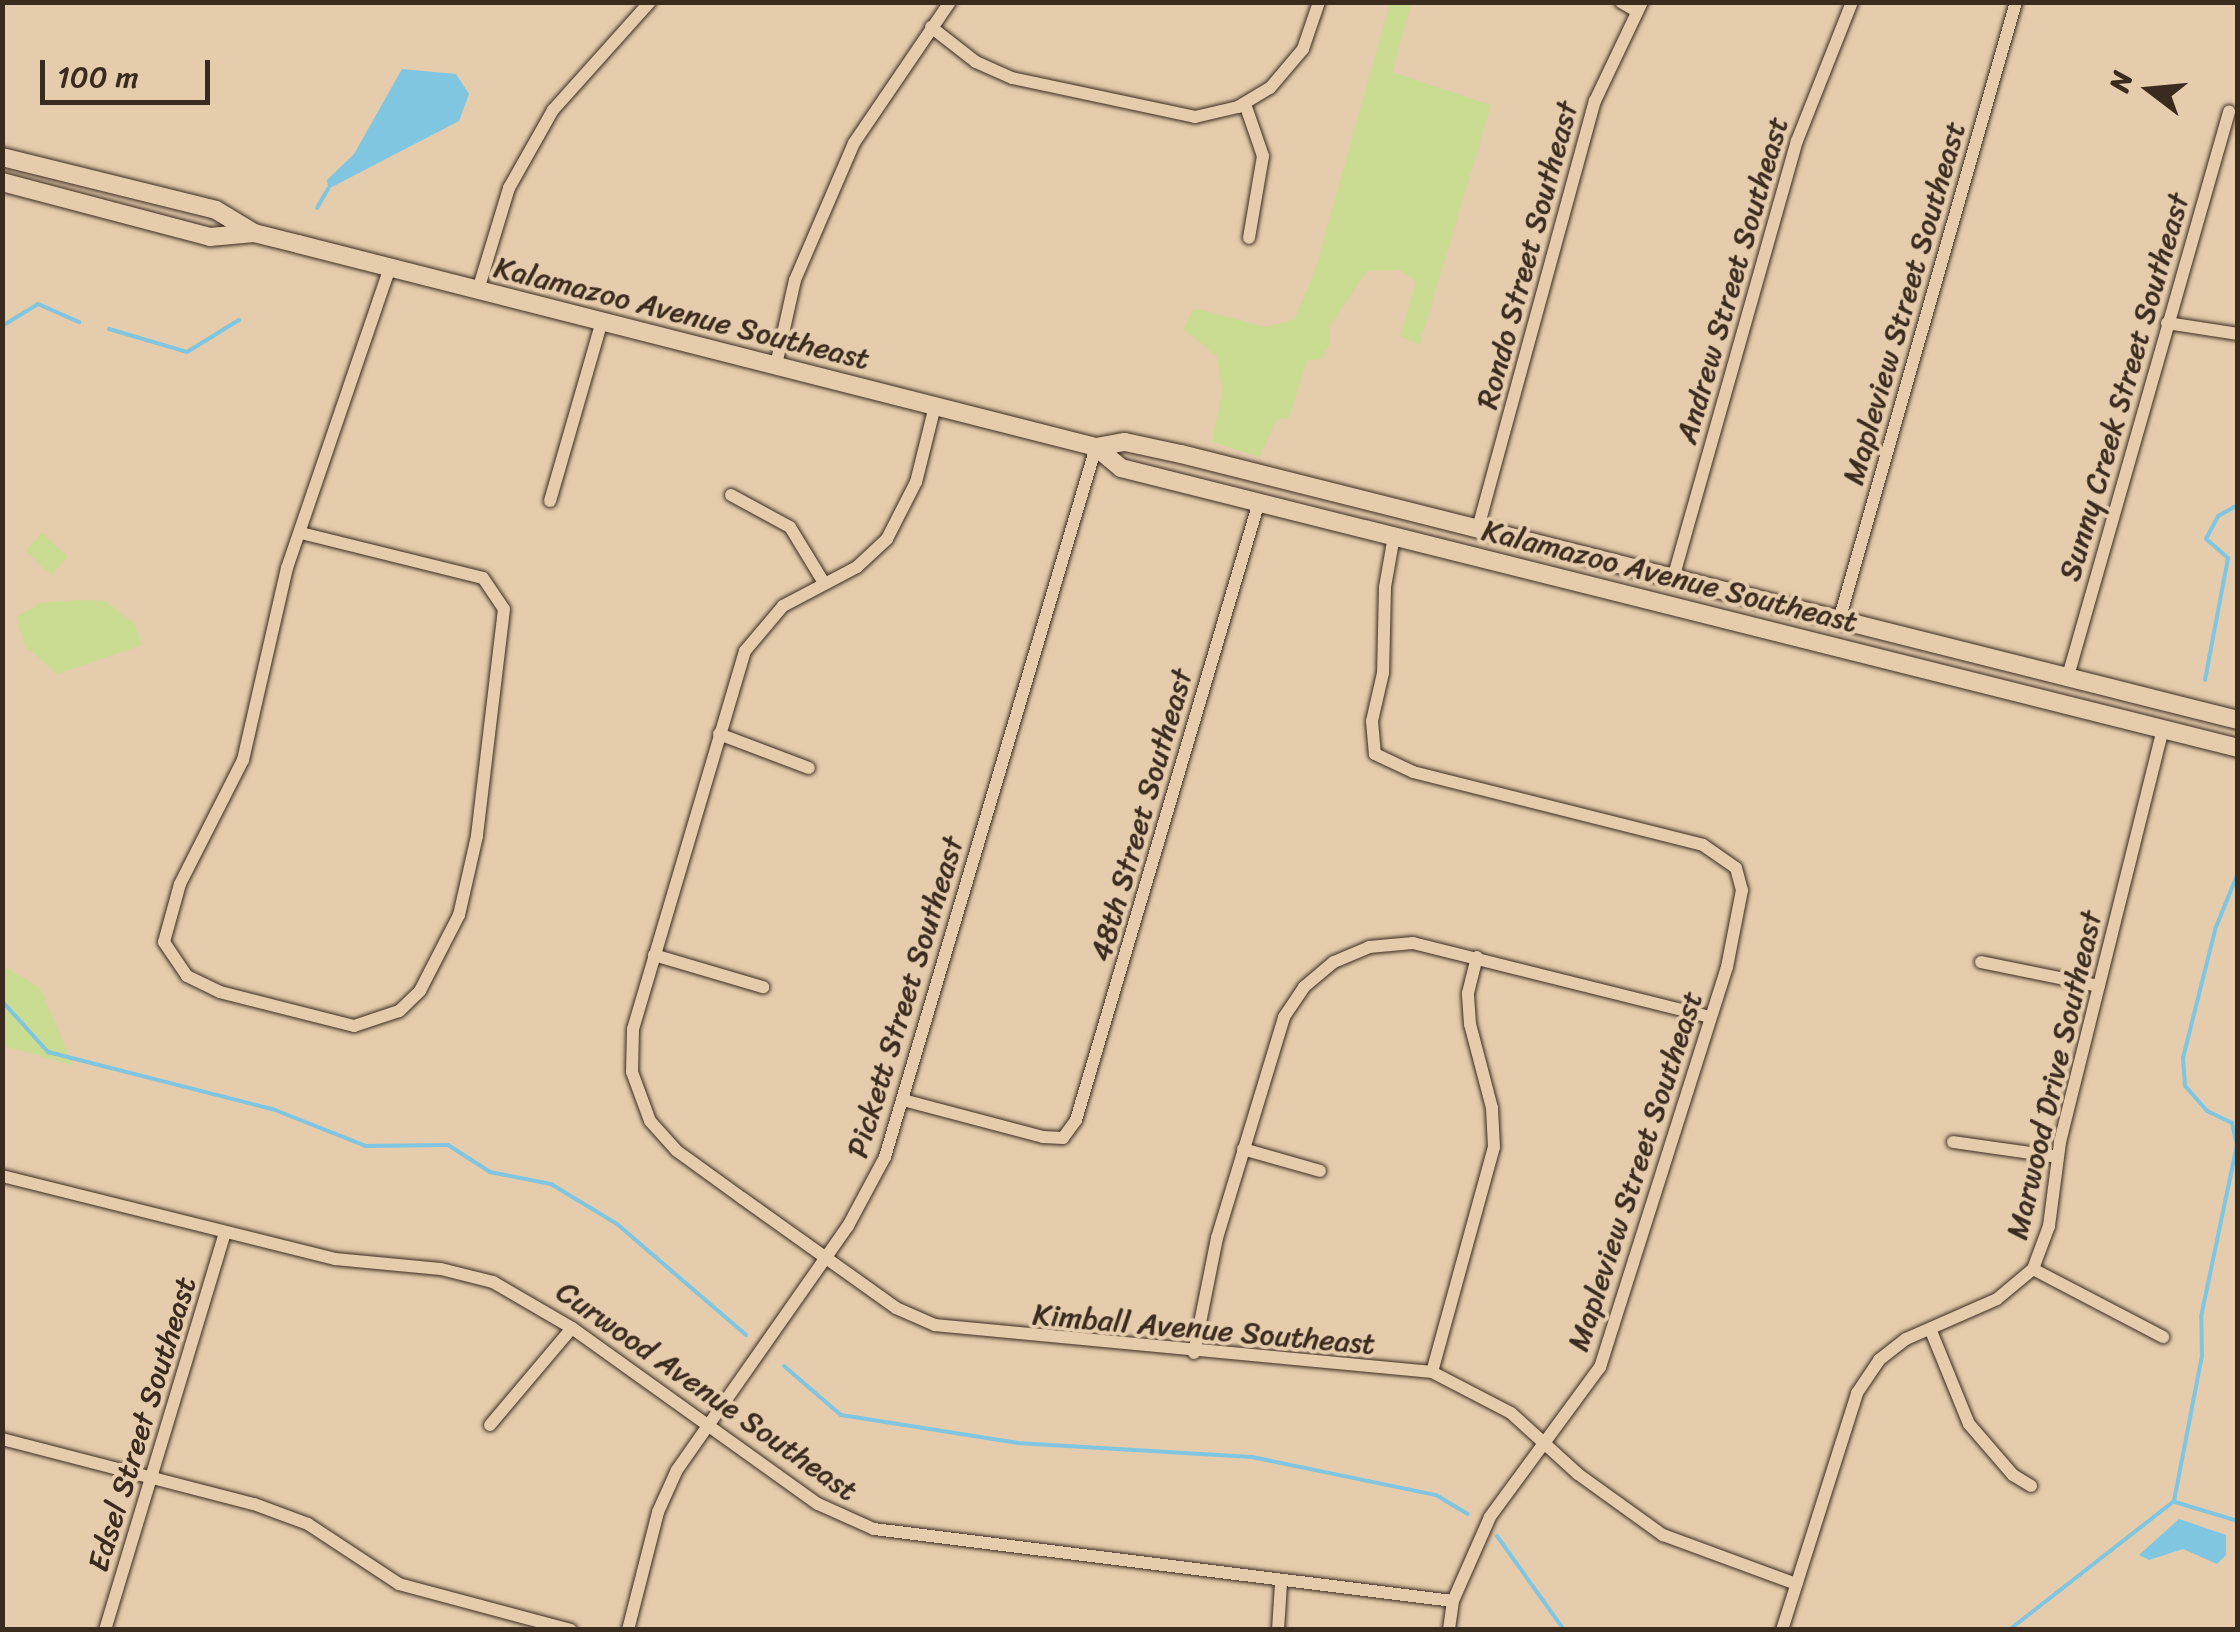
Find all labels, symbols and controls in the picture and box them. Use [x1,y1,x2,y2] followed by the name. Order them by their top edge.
[45,40,215,102] scale bar
[2100,40,2200,140] north arrow
[57,50,139,104] text: 100 m
[2094,66,2147,98] text: N
[1469,97,1585,413] street label: Rondo Street Southeast
[1668,113,1796,447] street label: Andrew Street Southeast
[1835,118,1973,488] street label: Mapleview Street Southeast
[2051,187,2197,587] street label: Sunny Creek Street Southeast
[491,249,873,377] street label: Kalamazoo Avenue Southeast
[1479,512,1861,640] street label: Kalamazoo Avenue Southeast
[1082,665,1200,965] street label: 48th Street Southeast
[839,832,971,1162] street label: Pickett Street Southeast
[1999,907,2109,1243] street label: Marwood Drive Southeast
[1560,987,1710,1355] street label: Mapleview Street Southeast
[80,1272,204,1576] street label: Edsel Street Southeast
[550,1273,864,1509] street label: Curwood Avenue Southeast
[1032,1296,1376,1362] street label: Kimball Avenue Southeast

